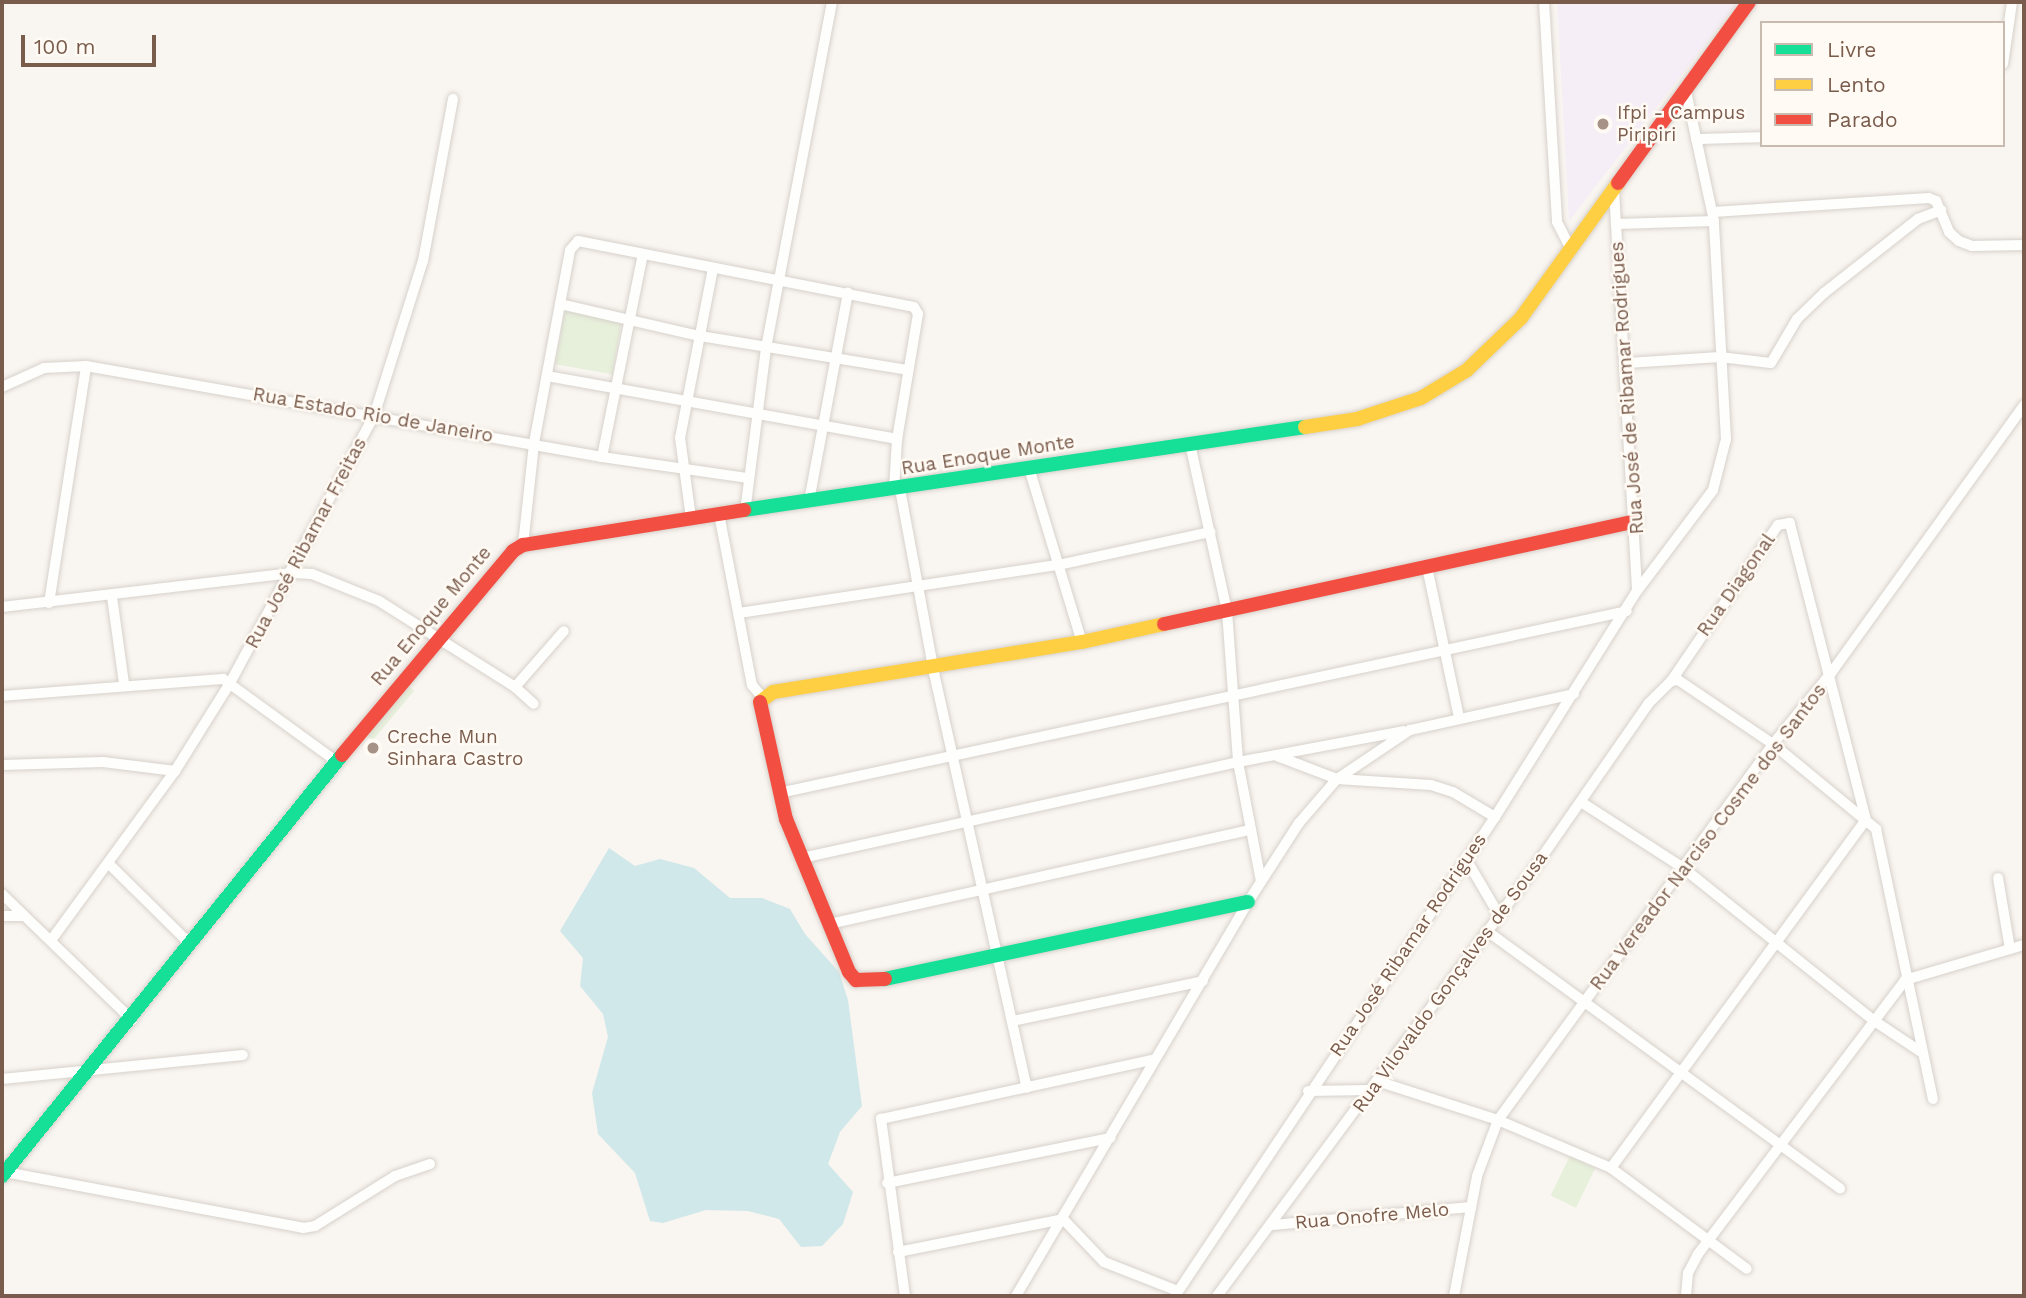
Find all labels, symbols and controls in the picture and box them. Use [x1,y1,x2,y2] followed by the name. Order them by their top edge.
[24,21,159,65] scale bar
[1760,21,2005,147] legend
[34,34,96,59] text: 100 m
[1827,37,1876,62] text: Livre
[1827,72,1886,97] text: Lento
[1617,102,1745,146] place label: Ifpi - Campus Piripiri
[1827,107,1898,132] text: Parado
[1595,116,1611,132] marker: Ifpi - Campus Piripiri
[1605,240,1649,536] street label: Rua José de Ribamar Rodrigues
[251,383,495,447] street label: Rua Estado Rio de Janeiro
[899,430,1077,480] street label: Rua Enoque Monte
[240,433,372,653] street label: Rua José Ribamar Freitas
[1692,529,1780,641] street label: Rua Diagonal
[366,541,496,691] street label: Rua Enoque Monte
[1585,679,1831,995] street label: Rua Vereador Narciso Cosme dos Santos
[387,726,524,770] place label: Creche Mun Sinhara Castro
[365,740,381,756] marker: Creche Mun Sinhara Castro
[1324,829,1492,1061] street label: Rua José Ribamar Rodrigues
[1347,846,1553,1118] street label: Rua Vilovaldo Gonçalves de Sousa
[1294,1198,1450,1234] street label: Rua Onofre Melo

